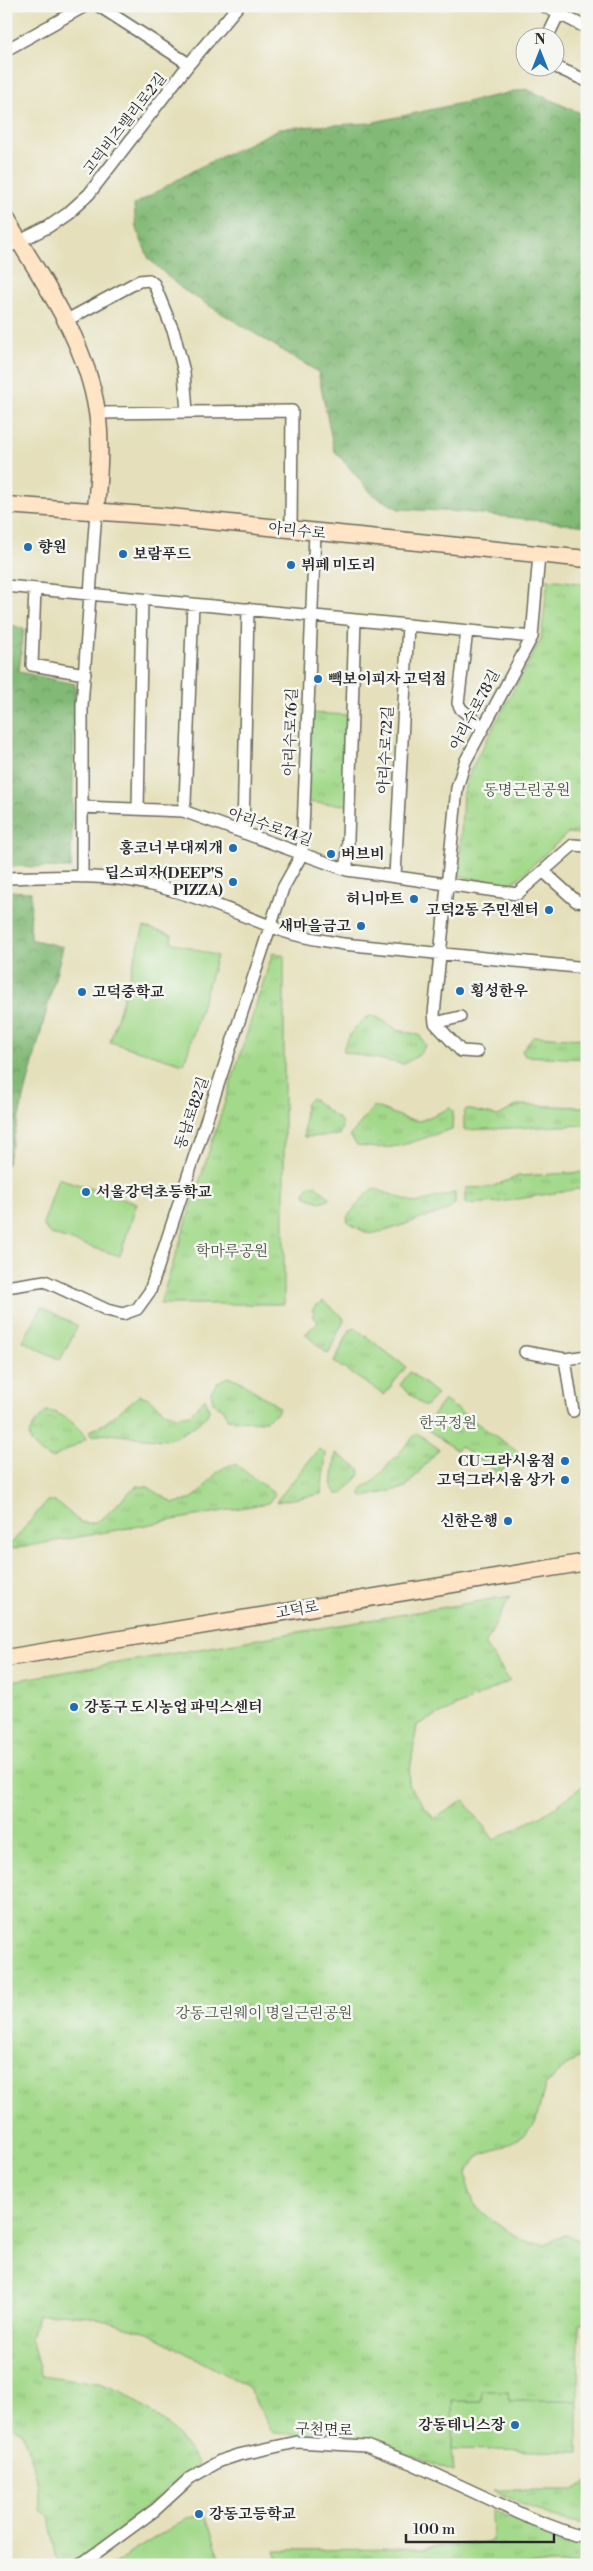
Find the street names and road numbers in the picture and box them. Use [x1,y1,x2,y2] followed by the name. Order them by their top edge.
[79,69,171,179] street label: 고덕비즈밸리로2길
[267,519,327,544] street label: 아리수로
[446,666,504,754] street label: 아리수로78길
[280,687,302,777] street label: 아리수로76길
[374,705,398,795] street label: 아리수로72길
[225,804,315,850] street label: 아리수로74길
[171,1074,213,1152] street label: 동남로82길
[274,1597,321,1623] street label: 고덕로
[295,2419,354,2441] street label: 구천면로

